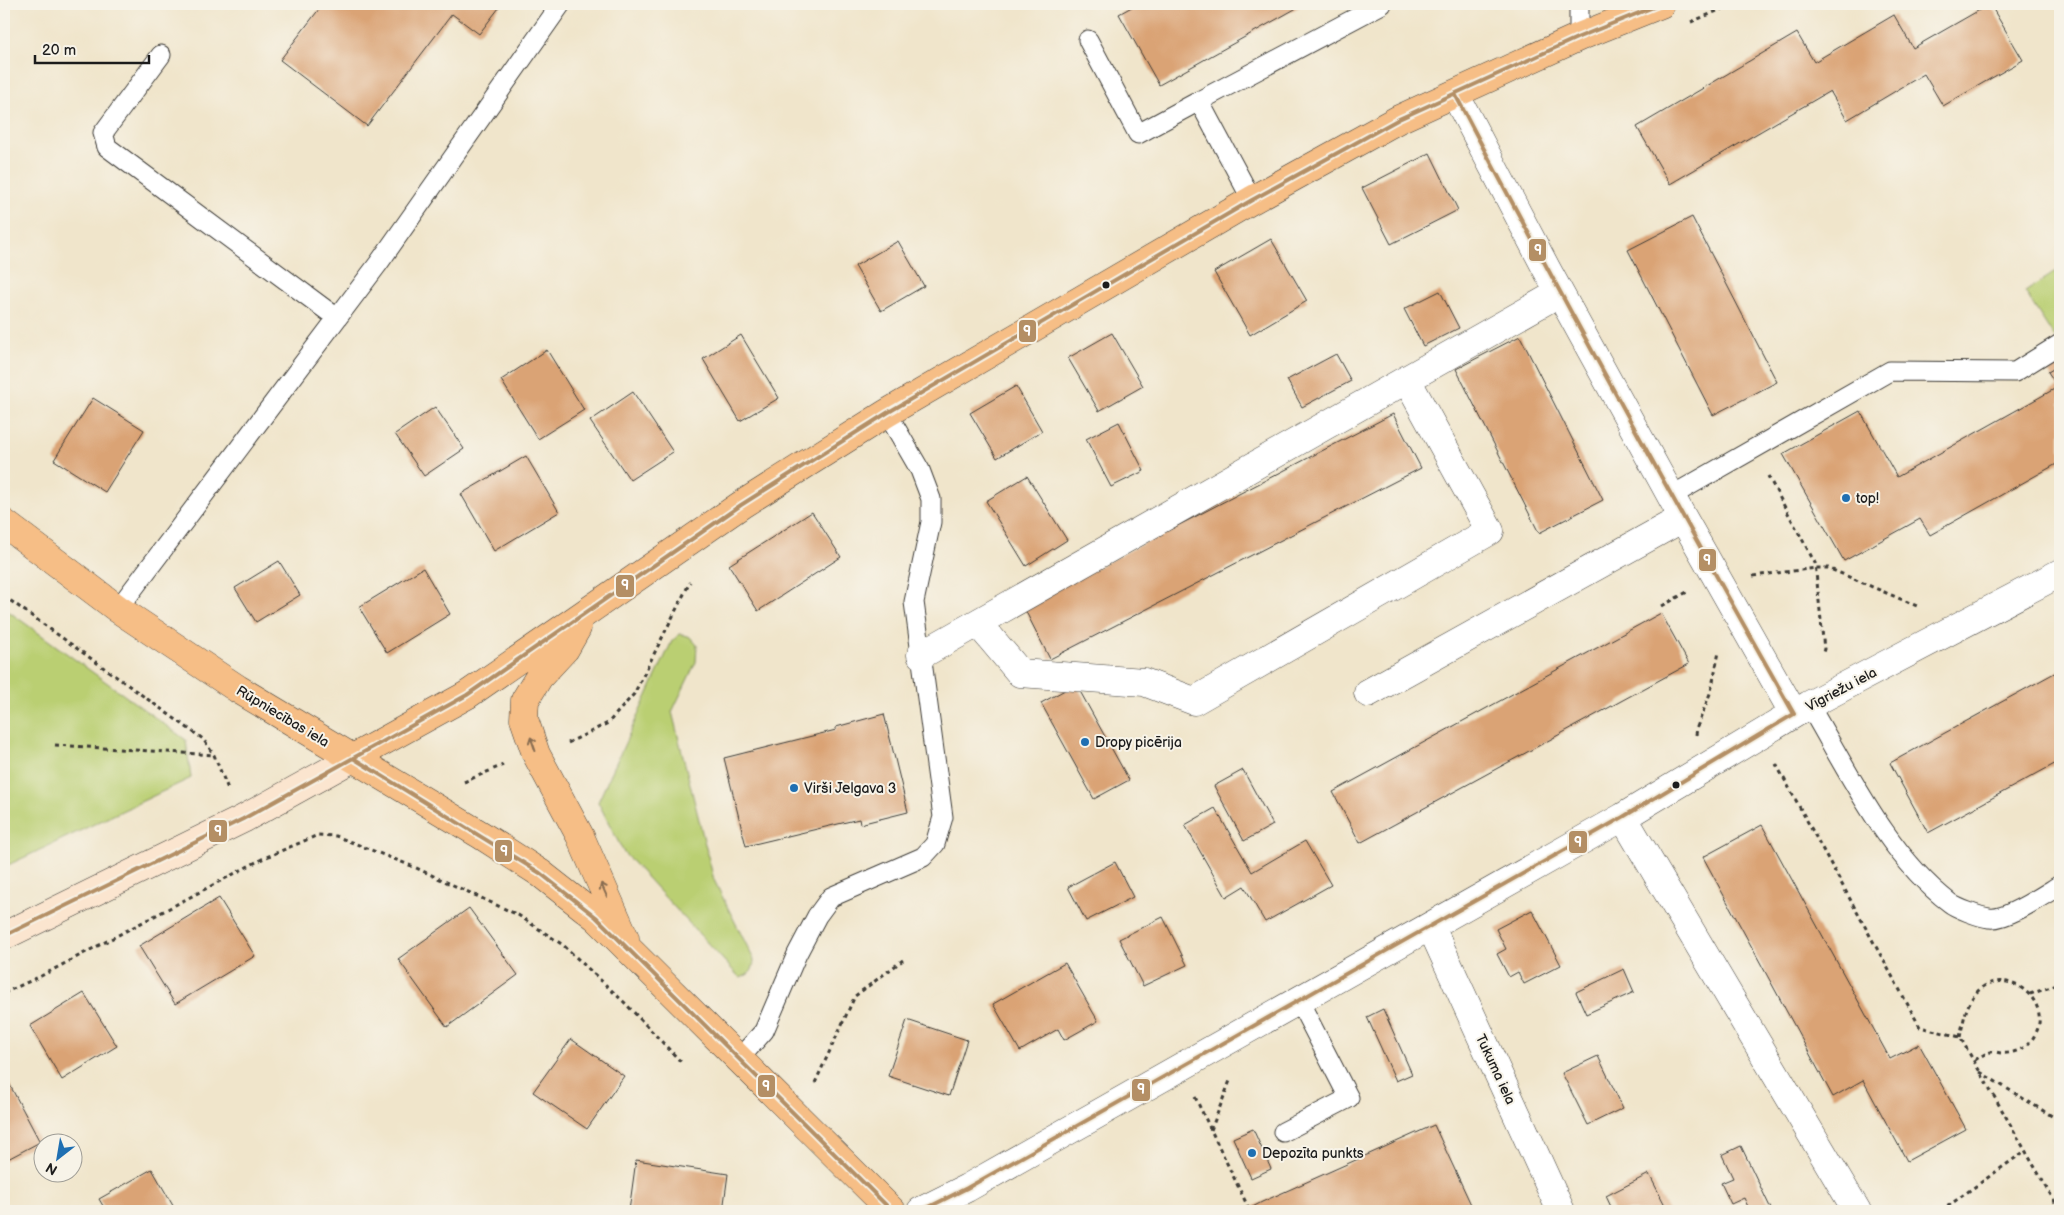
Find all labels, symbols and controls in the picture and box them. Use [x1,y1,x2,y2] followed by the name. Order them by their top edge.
[35,32,149,64] scale bar
[42,41,76,60] text: 20 m
[1528,238,1547,262] line badge: 9
[1534,242,1542,259] text: 9
[1101,280,1111,290] unlabelled marker
[1018,319,1037,343] line badge: 9
[1023,323,1031,340] text: 9
[1856,490,1879,507] place label: top!
[1840,492,1852,504] marker: top!
[1698,548,1717,572] line badge: 9
[1703,552,1711,569] text: 9
[615,574,635,598] line badge: 9
[621,577,629,594] text: 9
[1803,664,1880,715] street label: Vīgriežu iela
[233,682,332,751] street label: Rūpniecības iela
[1095,734,1182,751] place label: Dropy picērija
[1079,736,1091,748] marker: Dropy picērija
[528,737,537,752] one-way arrow
[804,780,896,797] place label: Virši Jelgava 3
[1671,780,1681,790] unlabelled marker
[788,782,800,794] marker: Virši Jelgava 3
[208,819,228,843] line badge: 9
[214,823,222,840] text: 9
[1568,830,1588,854] line badge: 9
[1574,834,1582,851] text: 9
[494,839,513,863] line badge: 9
[500,843,508,860] text: 9
[598,883,608,898] one-way arrow
[1472,1031,1519,1107] street label: Tukuma iela
[757,1074,776,1098] line badge: 9
[762,1078,770,1095] text: 9
[1131,1078,1151,1102] line badge: 9
[1137,1081,1145,1098] text: 9
[32,1132,82,1182] north arrow
[1262,1145,1364,1162] place label: Depozīta punkts
[1246,1147,1258,1159] marker: Depozīta punkts
[43,1159,60,1179] text: N

